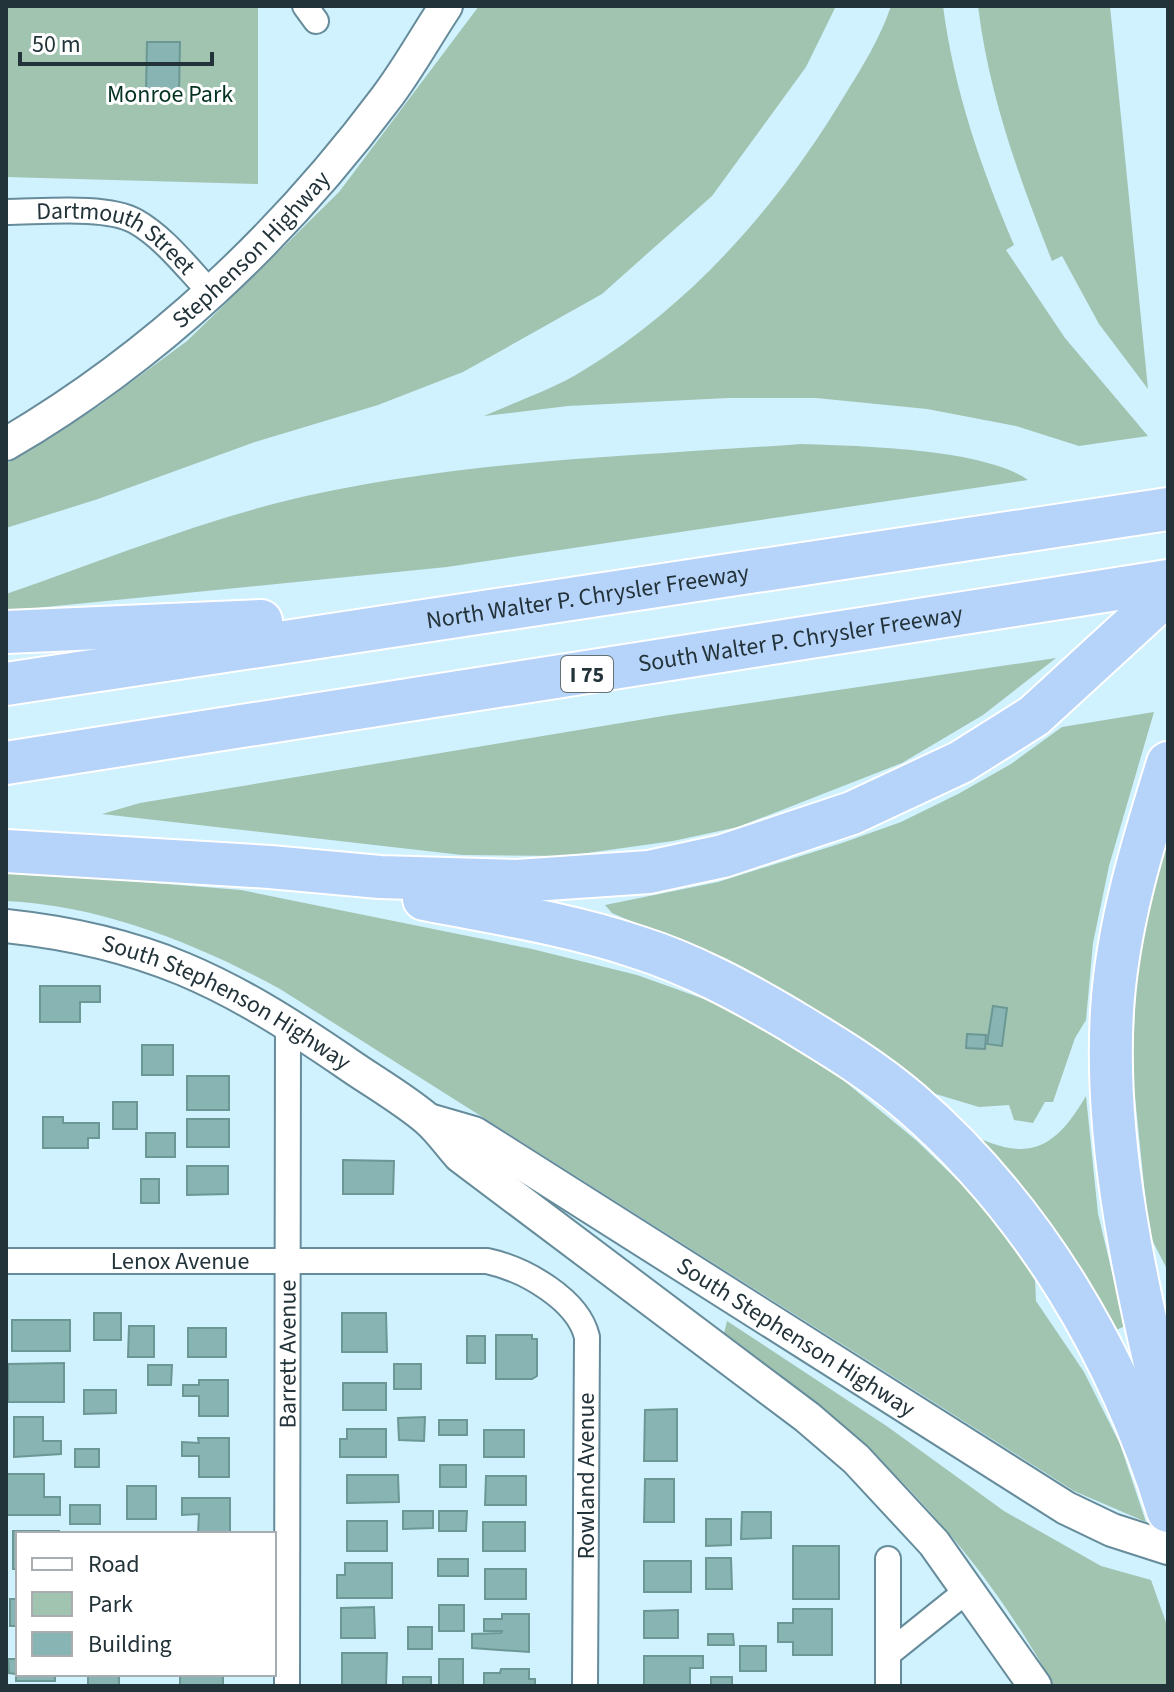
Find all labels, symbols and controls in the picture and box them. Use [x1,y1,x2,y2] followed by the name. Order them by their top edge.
[20,16,212,66] scale bar
[32,27,81,62] text: 50 m
[107,77,233,112] park label: Monroe Park
[164,163,339,337] street label: Stephenson Highway
[36,193,204,283] street label: Dartmouth Street
[424,555,751,639] street label: North Walter P. Chrysler Freeway
[636,596,965,682] street label: South Walter P. Chrysler Freeway
[561,656,613,692] road number: I 75
[98,926,358,1079] street label: South Stephenson Highway
[111,1244,249,1279] street label: Lenox Avenue
[670,1249,922,1426] street label: South Stephenson Highway
[270,1280,306,1428] street label: Barrett Avenue
[569,1392,604,1560] street label: Rowland Avenue
[16,1532,276,1676] legend
[88,1547,140,1582] text: Road
[88,1587,133,1622] text: Park
[88,1627,172,1662] text: Building

